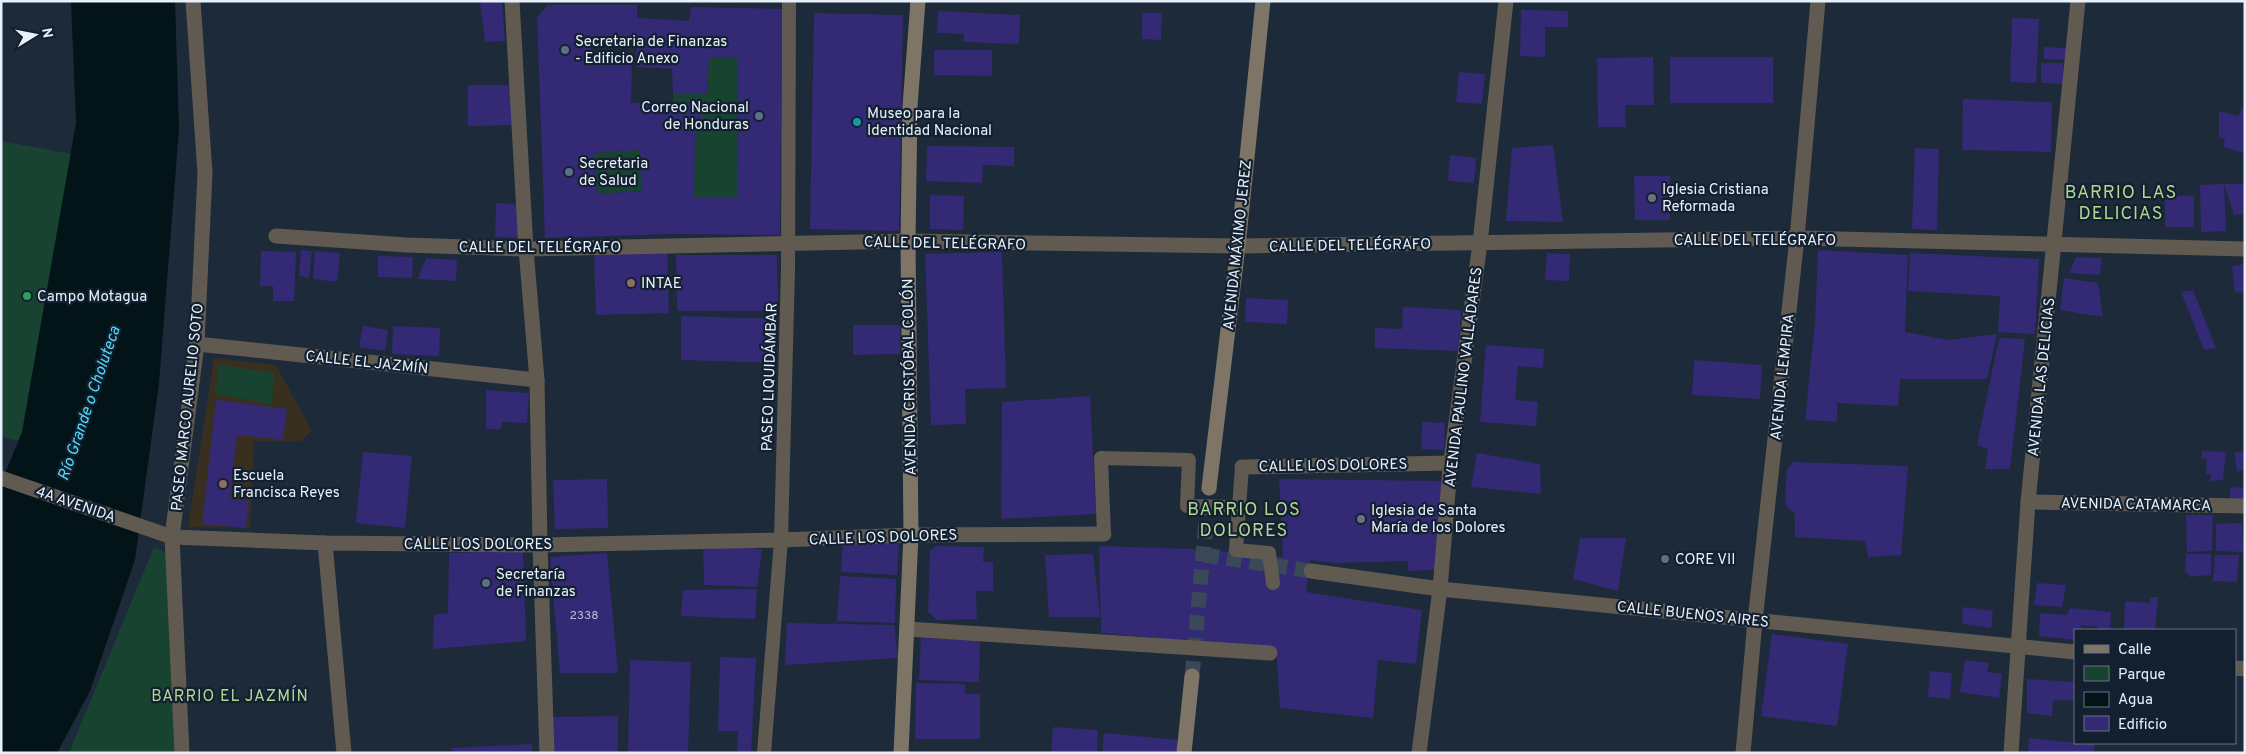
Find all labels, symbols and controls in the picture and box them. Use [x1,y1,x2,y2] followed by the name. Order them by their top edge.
[10,10,60,60] north arrow
[37,27,56,39] text: N
[575,33,727,69] place label: Secretaria de Finanzas - Edificio Anexo
[559,44,571,56] marker: Secretaria de Finanzas - Edificio Anexo
[641,99,749,135] place label: Correo Nacional de Honduras
[867,105,992,141] place label: Museo para la Identidad Nacional
[753,110,765,122] marker: Correo Nacional de Honduras
[851,116,863,128] marker: Museo para la Identidad Nacional
[579,155,648,191] place label: Secretaria de Salud
[1219,159,1257,331] street label: AVENIDA MÁXIMO JEREZ
[563,166,575,178] marker: Secretaria de Salud
[1662,181,1769,217] place label: Iglesia Cristiana Reformada
[2065,182,2177,226] district label: BARRIO LAS DELICIAS
[1646,192,1658,204] marker: Iglesia Cristiana Reformada
[1674,231,1836,251] street label: CALLE DEL TELÉGRAFO
[864,233,1026,255] street label: CALLE DEL TELÉGRAFO
[1269,235,1431,257] street label: CALLE DEL TELÉGRAFO
[459,238,621,258] street label: CALLE DEL TELÉGRAFO
[1442,266,1487,488] street label: AVENIDA PAULINO VALLADARES
[641,275,682,294] place label: INTAE
[625,277,637,289] marker: INTAE
[897,278,922,476] street label: AVENIDA CRISTÓBAL COLÓN
[37,288,147,307] place label: Campo Motagua
[21,290,33,302] marker: Campo Motagua
[2025,297,2060,458] street label: AVENIDA LAS DELICIAS
[168,302,209,512] street label: PASEO MARCO AURELIO SOTO
[757,302,783,452] street label: PASEO LIQUIDÁMBAR
[1767,313,1800,441] street label: AVENIDA LEMPIRA
[54,323,126,483] water label: Río Grande o Choluteca
[304,347,429,379] street label: CALLE EL JAZMÍN
[1259,456,1407,477] street label: CALLE LOS DOLORES
[233,467,340,503] place label: Escuela Francisca Reyes
[217,478,229,490] marker: Escuela Francisca Reyes
[33,483,118,528] street label: 4A AVENIDA
[2061,495,2211,516] street label: AVENIDA CATAMARCA
[1187,499,1301,543] district label: BARRIO LOS DOLORES
[1371,502,1506,538] place label: Iglesia de Santa María de los Dolores
[1355,513,1367,525] marker: Iglesia de Santa María de los Dolores
[808,526,958,551] street label: CALLE LOS DOLORES
[404,536,552,555] street label: CALLE LOS DOLORES
[1675,551,1735,570] place label: CORE VII
[1659,553,1671,565] marker: CORE VII
[496,566,576,602] place label: Secretaría de Finanzas
[480,577,492,589] marker: Secretaría de Finanzas
[1616,598,1770,633] street label: CALLE BUENOS AIRES
[569,608,599,624] house number: 2338
[2074,629,2236,744] legend
[2118,641,2152,660] text: Calle
[2118,666,2166,685] text: Parque
[151,685,309,707] district label: BARRIO EL JAZMÍN
[2118,691,2153,710] text: Agua
[2118,716,2167,735] text: Edificio

